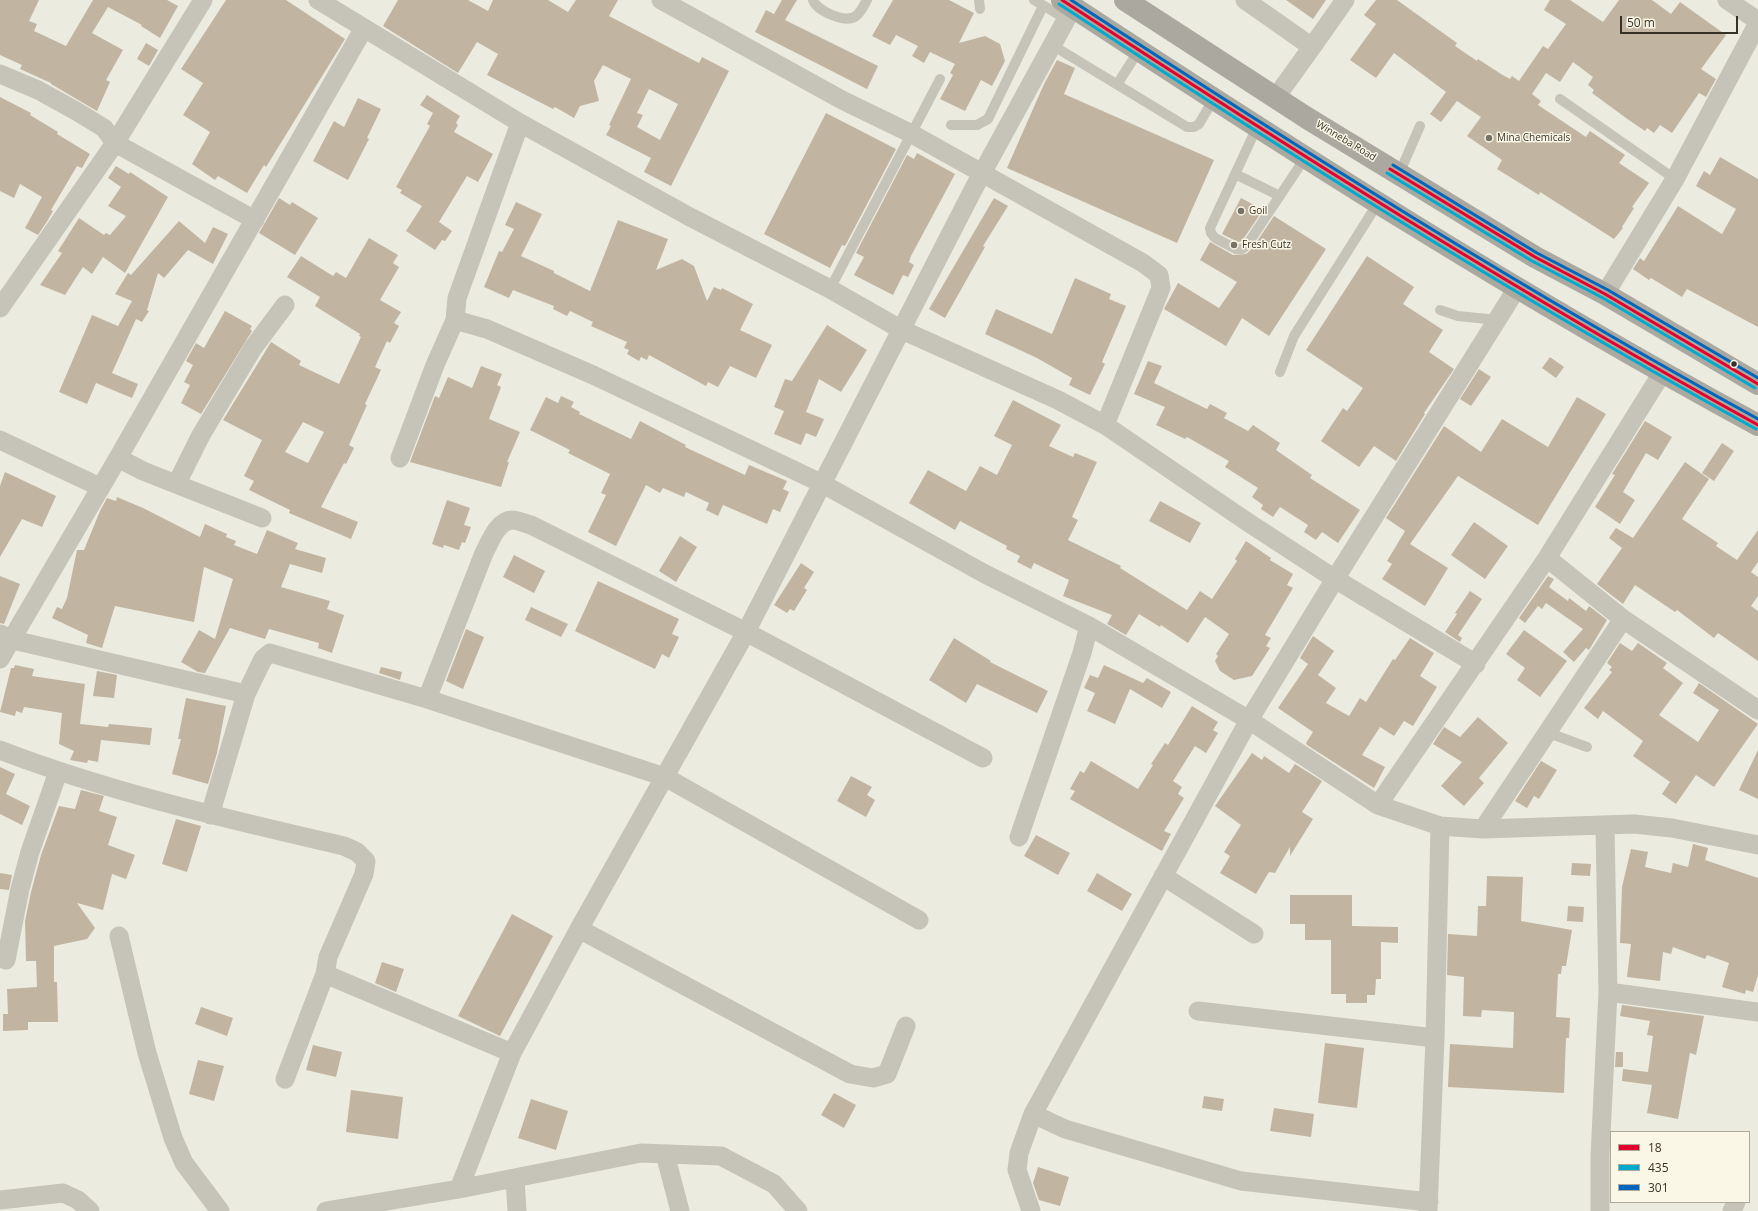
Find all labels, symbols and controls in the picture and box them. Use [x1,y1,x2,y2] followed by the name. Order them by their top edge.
[1622,8,1740,34] scale bar
[1627,14,1655,31] text: 50 m
[1314,118,1378,164] street label: Winneba Road
[1497,132,1570,144] place label: Mina Chemicals
[1484,133,1494,143] marker: Mina Chemicals
[1249,205,1267,217] place label: Goil
[1236,206,1246,216] marker: Goil
[1242,239,1291,251] place label: Fresh Cutz
[1229,240,1239,250] marker: Fresh Cutz
[1729,359,1739,369] unlabelled marker
[1610,1131,1750,1203] legend
[1648,1139,1662,1156] text: 18
[1648,1159,1669,1176] text: 435
[1648,1179,1669,1196] text: 301

